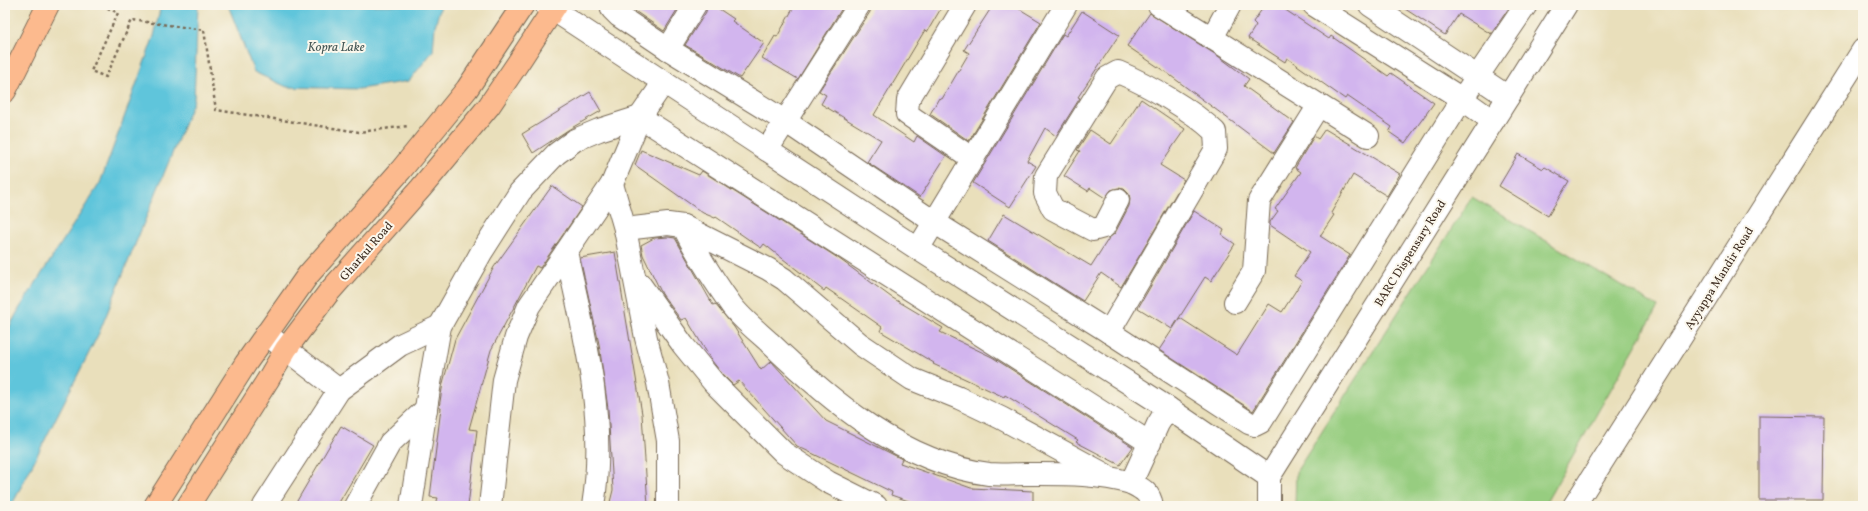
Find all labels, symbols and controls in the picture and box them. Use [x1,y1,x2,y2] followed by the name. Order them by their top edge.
[307,39,365,57] water label: Kopra Lake
[1371,197,1450,310] street label: BARC Dispensary Road
[337,219,397,285] street label: Gharkul Road
[1682,224,1758,333] street label: Ayyappa Mandir Road

